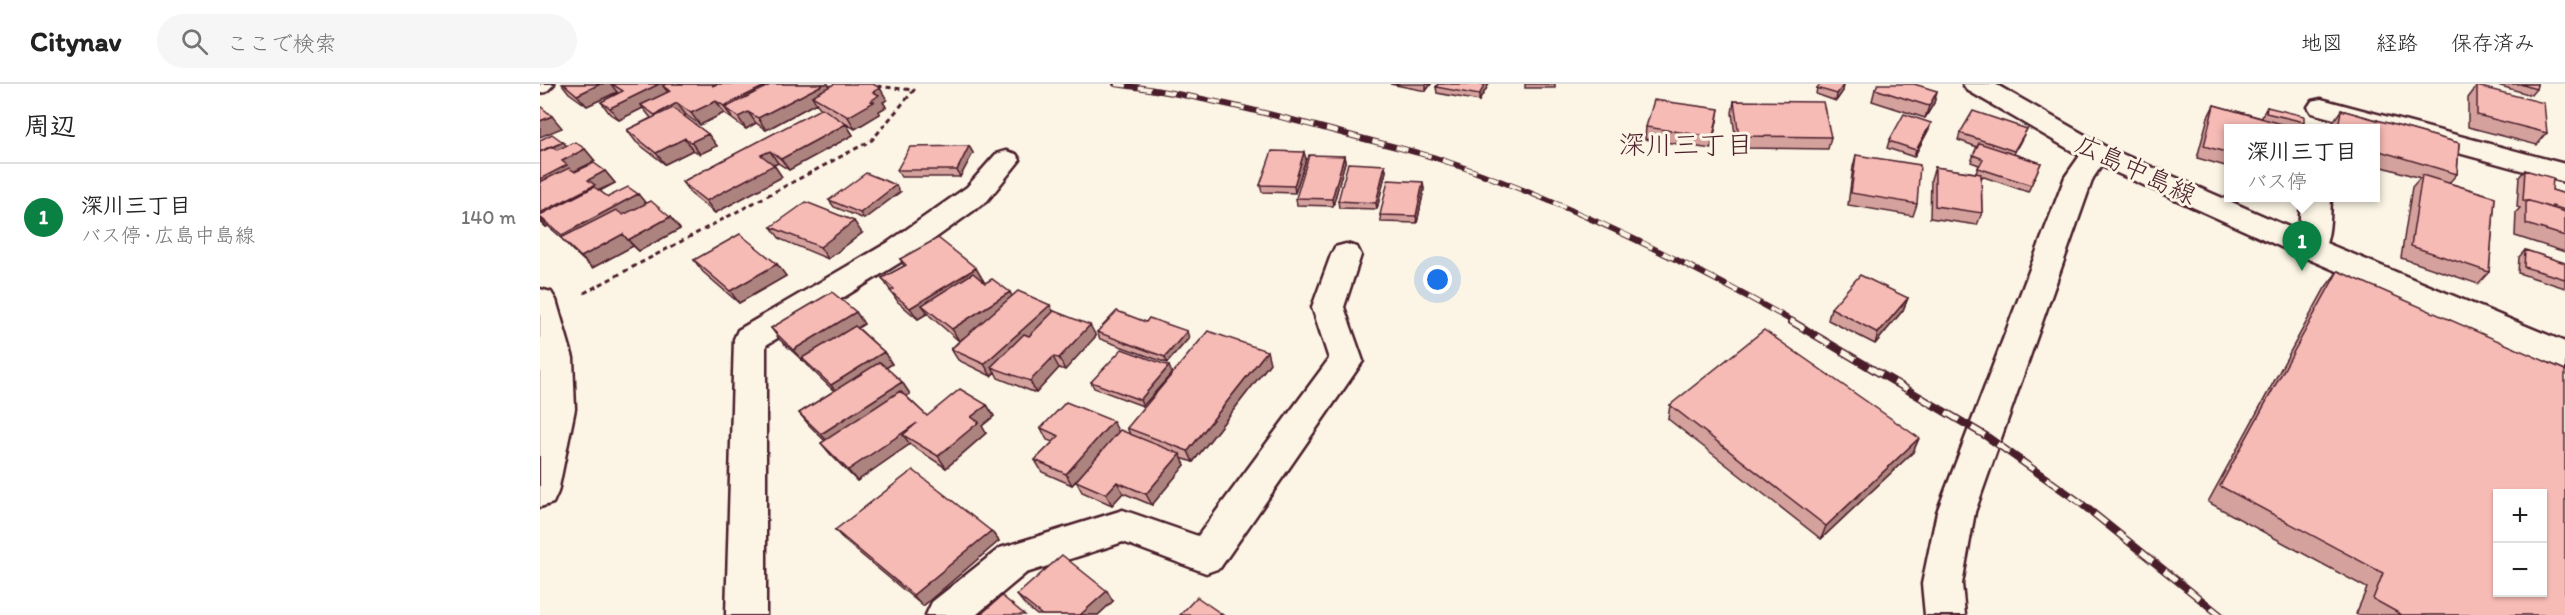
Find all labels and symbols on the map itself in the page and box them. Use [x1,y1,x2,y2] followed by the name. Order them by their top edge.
[2070,127,2202,211] street label: 広島中島線
[1619,128,1754,161] district label: 深川三丁目
[2282,222,2322,271] pin: 1
[1423,265,1452,294] your location

